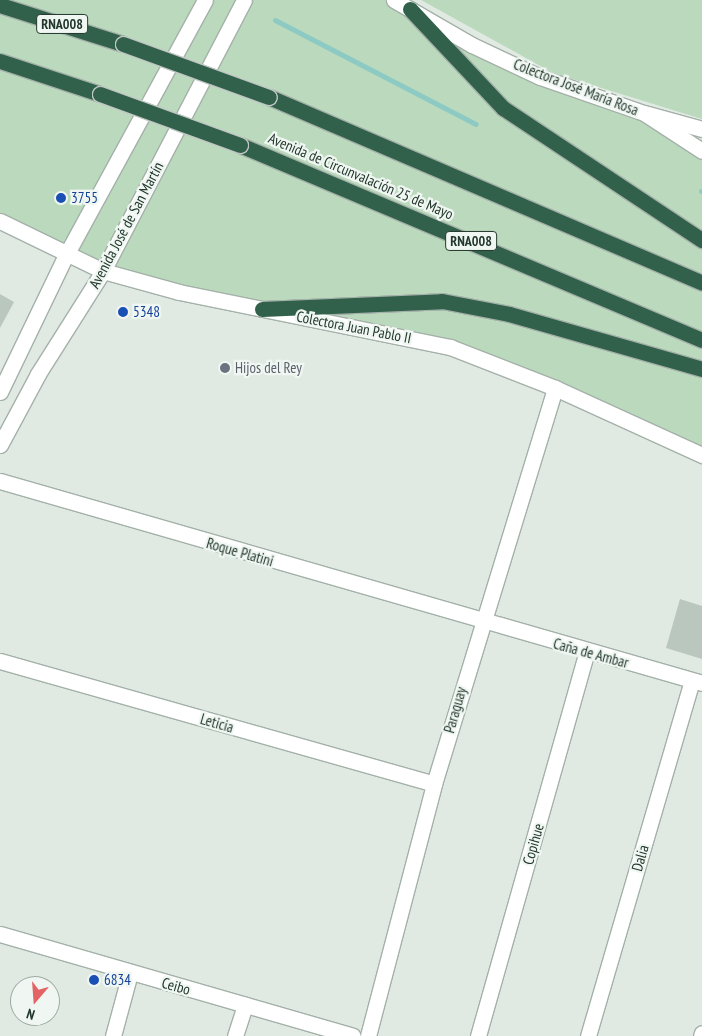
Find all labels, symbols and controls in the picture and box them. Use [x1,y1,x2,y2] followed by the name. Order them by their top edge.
[36,12,88,36] road number: RNA008
[511,55,641,119] street label: Colectora José María Rosa
[266,129,456,223] street label: Avenida de Circunvalación 25 de Mayo
[85,159,167,291] street label: Avenida José de San Martín
[71,189,98,207] place label: 3755
[55,192,67,204] marker: 3755
[445,230,497,252] road number: RNA008
[133,303,160,321] place label: 5348
[117,306,129,318] marker: 5348
[295,307,413,347] street label: Colectora Juan Pablo II
[235,359,302,377] place label: Hijos del Rey
[219,362,231,374] marker: Hijos del Rey
[204,534,276,570] street label: Roque Platini
[551,634,631,672] street label: Caña de Ambar
[440,685,470,735] street label: Paraguay
[198,710,236,736] street label: Leticia
[519,821,547,867] street label: Copihue
[628,843,652,873] street label: Dalia
[104,971,131,989] place label: 6834
[160,973,192,999] street label: Ceibo
[88,974,100,986] marker: 6834
[10,976,60,1026] north arrow
[24,1005,37,1024] text: N

